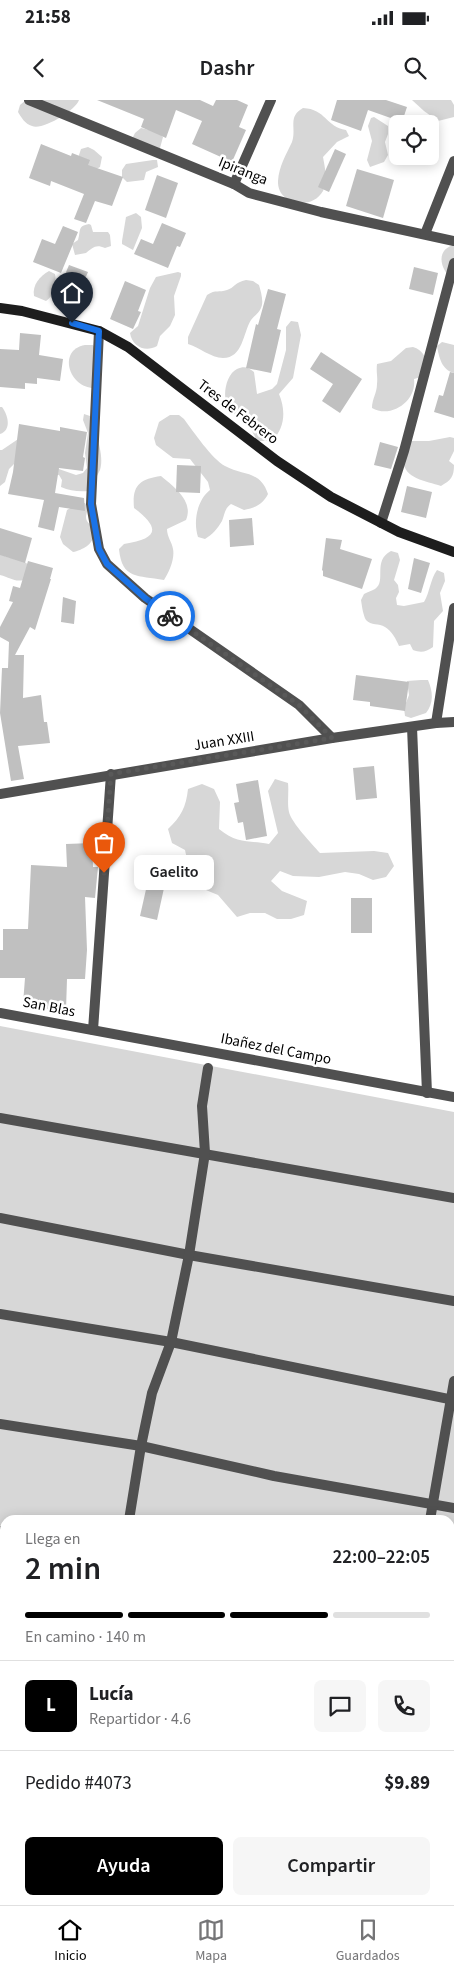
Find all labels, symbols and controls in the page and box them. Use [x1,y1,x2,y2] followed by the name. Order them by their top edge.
[25,4,71,31] text: 21:58
[199,52,255,84] text: Dashr
[25,54,53,82] icon: back
[401,54,429,82] icon: search
[389,115,439,165] map controls
[389,115,439,165] button: locate
[215,152,271,190] street label: Ipiranga
[51,272,93,323] pin
[58,279,86,307] icon: home
[193,375,283,449] street label: Tres de Febrero
[145,591,195,641] courier
[156,602,184,630] icon: bike
[192,726,256,756] street label: Juan XXIII
[83,822,125,873] pin
[90,829,118,857] icon: bag
[134,856,214,890] callout: Gaelito
[149,861,199,883] text: Gaelito
[21,992,77,1022] street label: San Blas
[219,1028,333,1070] street label: Ibañez del Campo
[25,1528,80,1550] text: Llega en
[332,1544,430,1571] text: 22:00–22:05
[25,1546,101,1592] text: 2 min
[25,1626,146,1648] text: En camino · 140 m
[314,1680,366,1732] button: chat
[378,1680,430,1732] button: phone
[89,1681,134,1708] text: Lucía
[46,1692,56,1719] text: L
[89,1708,191,1730] text: Repartidor · 4.6
[25,1770,132,1797] text: Pedido #4073
[384,1770,430,1797] text: $9.89
[25,1837,223,1895] button: Ayuda
[233,1837,430,1895] button: Compartir
[54,1916,87,1966] tab: Inicio
[195,1916,227,1966] tab: Mapa
[336,1916,400,1966] tab: Guardados

